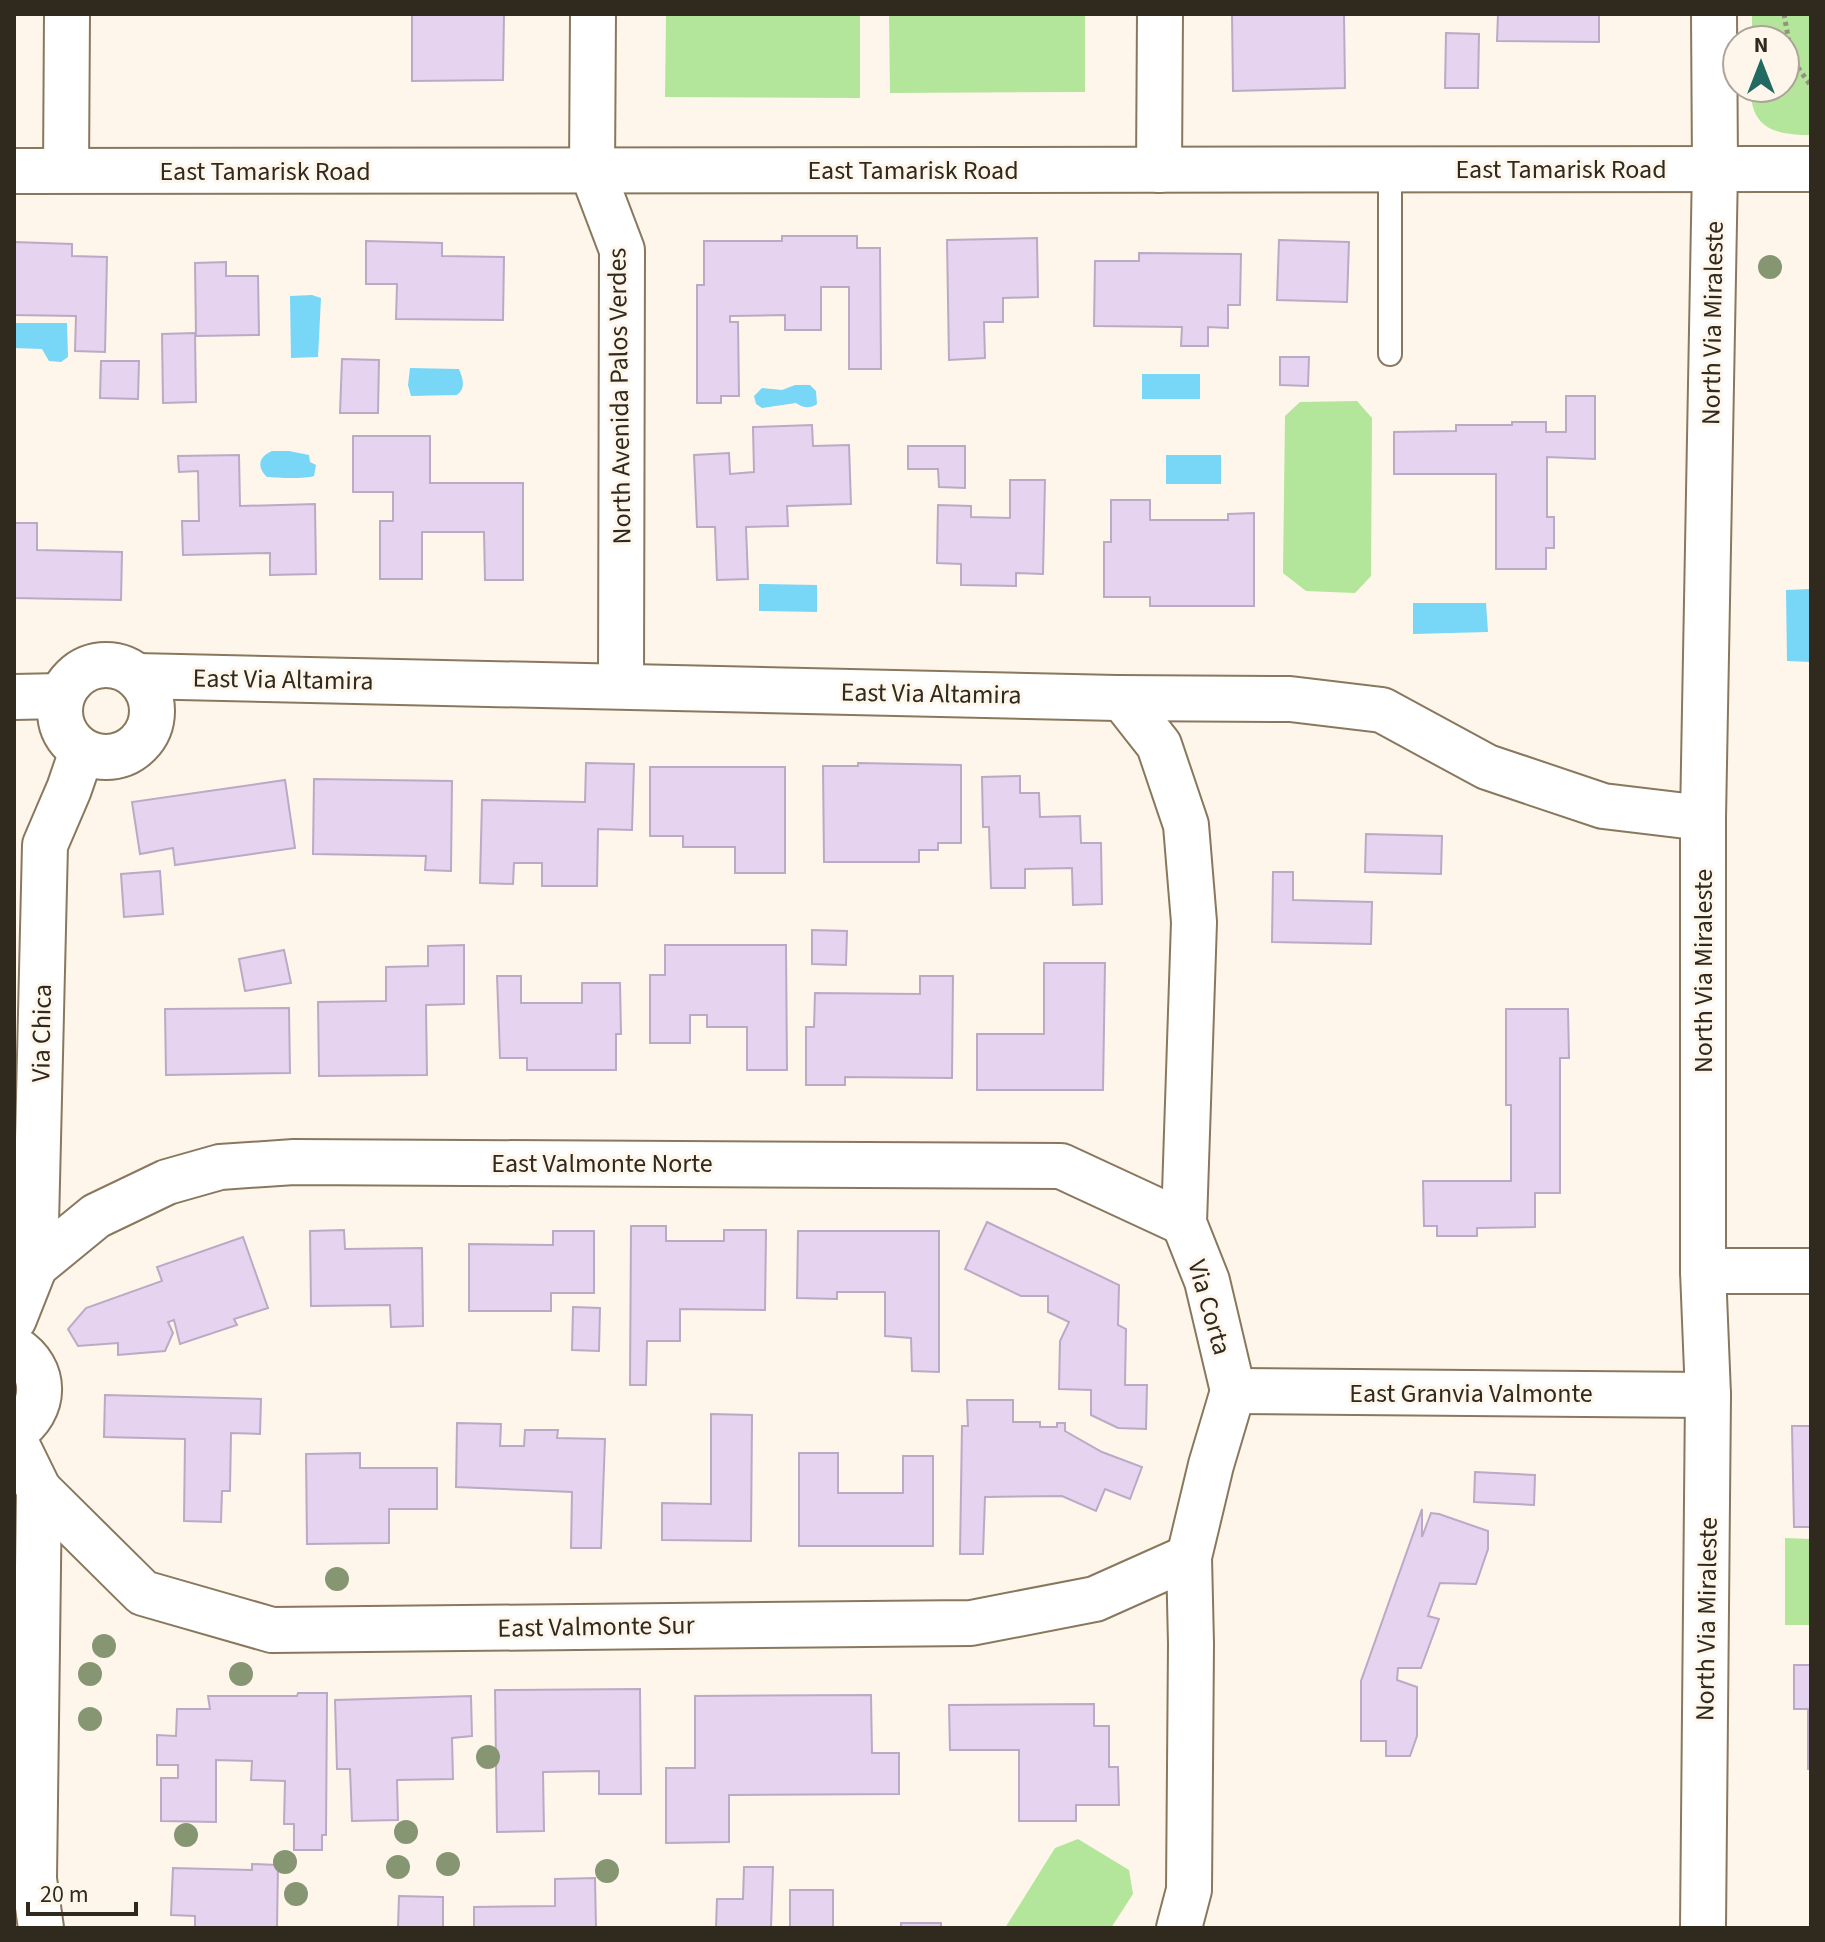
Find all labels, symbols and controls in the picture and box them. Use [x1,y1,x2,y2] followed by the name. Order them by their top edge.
[1721,24,1801,104] north arrow
[1754,29,1768,61] text: N
[1455,151,1667,188] street label: East Tamarisk Road
[807,152,1019,189] street label: East Tamarisk Road
[159,153,371,190] street label: East Tamarisk Road
[1692,221,1733,425] street label: North Via Miraleste
[598,247,641,545] street label: North Avenida Palos Verdes
[192,659,374,700] street label: East Via Altamira
[840,673,1022,714] street label: East Via Altamira
[1685,869,1722,1073] street label: North Via Miraleste
[22,984,61,1082] street label: Via Chica
[491,1145,713,1182] street label: East Valmonte Norte
[1178,1255,1241,1359] street label: Via Corta
[1349,1375,1593,1412] street label: East Granvia Valmonte
[1686,1517,1727,1721] street label: North Via Miraleste
[497,1606,696,1647] street label: East Valmonte Sur
[28,1866,136,1916] scale bar
[40,1877,89,1912] text: 20 m

